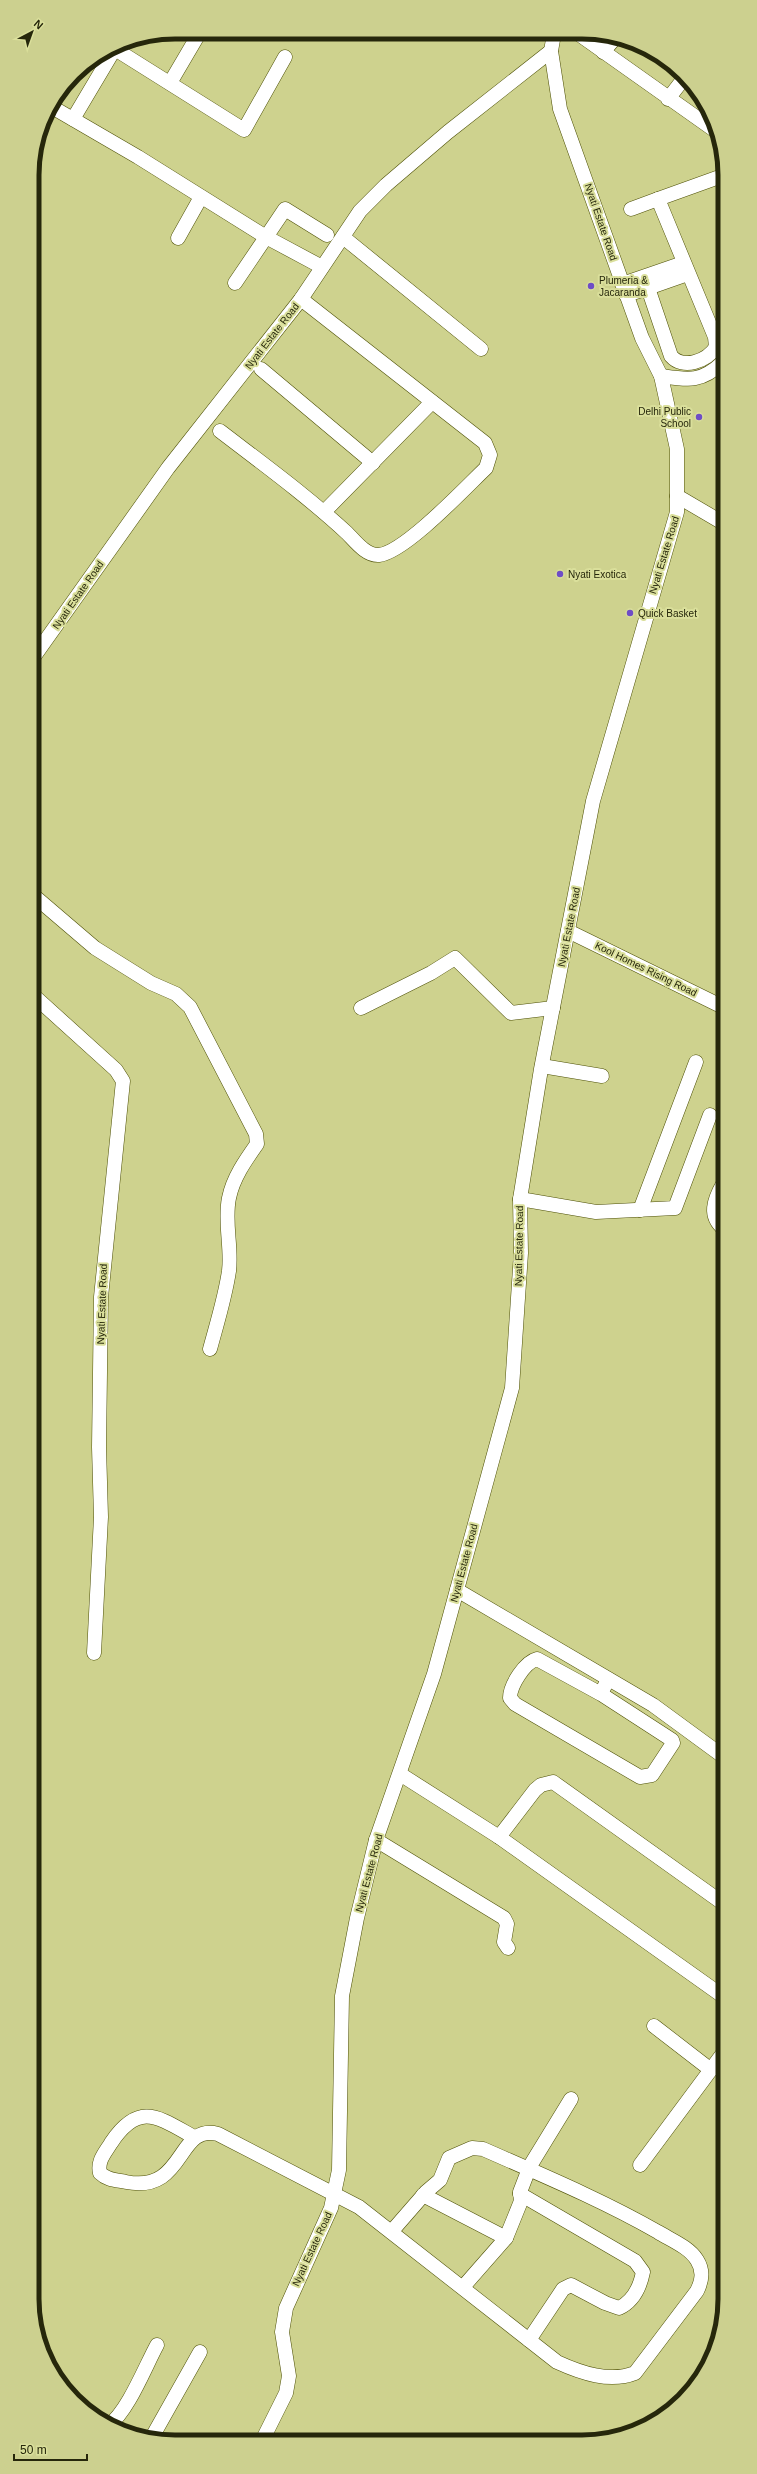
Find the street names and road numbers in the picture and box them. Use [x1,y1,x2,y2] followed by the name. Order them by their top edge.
[583,182,619,262] street label: Nyati Estate Road
[243,301,301,371] street label: Nyati Estate Road
[647,515,681,595] street label: Nyati Estate Road
[50,559,106,631] street label: Nyati Estate Road
[556,886,582,968] street label: Nyati Estate Road
[593,940,699,998] street label: Kool Homes Rising Road
[513,1206,525,1286] street label: Nyati Estate Road
[95,1264,109,1344] street label: Nyati Estate Road
[448,1523,480,1603] street label: Nyati Estate Road
[353,1833,385,1913] street label: Nyati Estate Road
[290,2210,334,2288] street label: Nyati Estate Road

